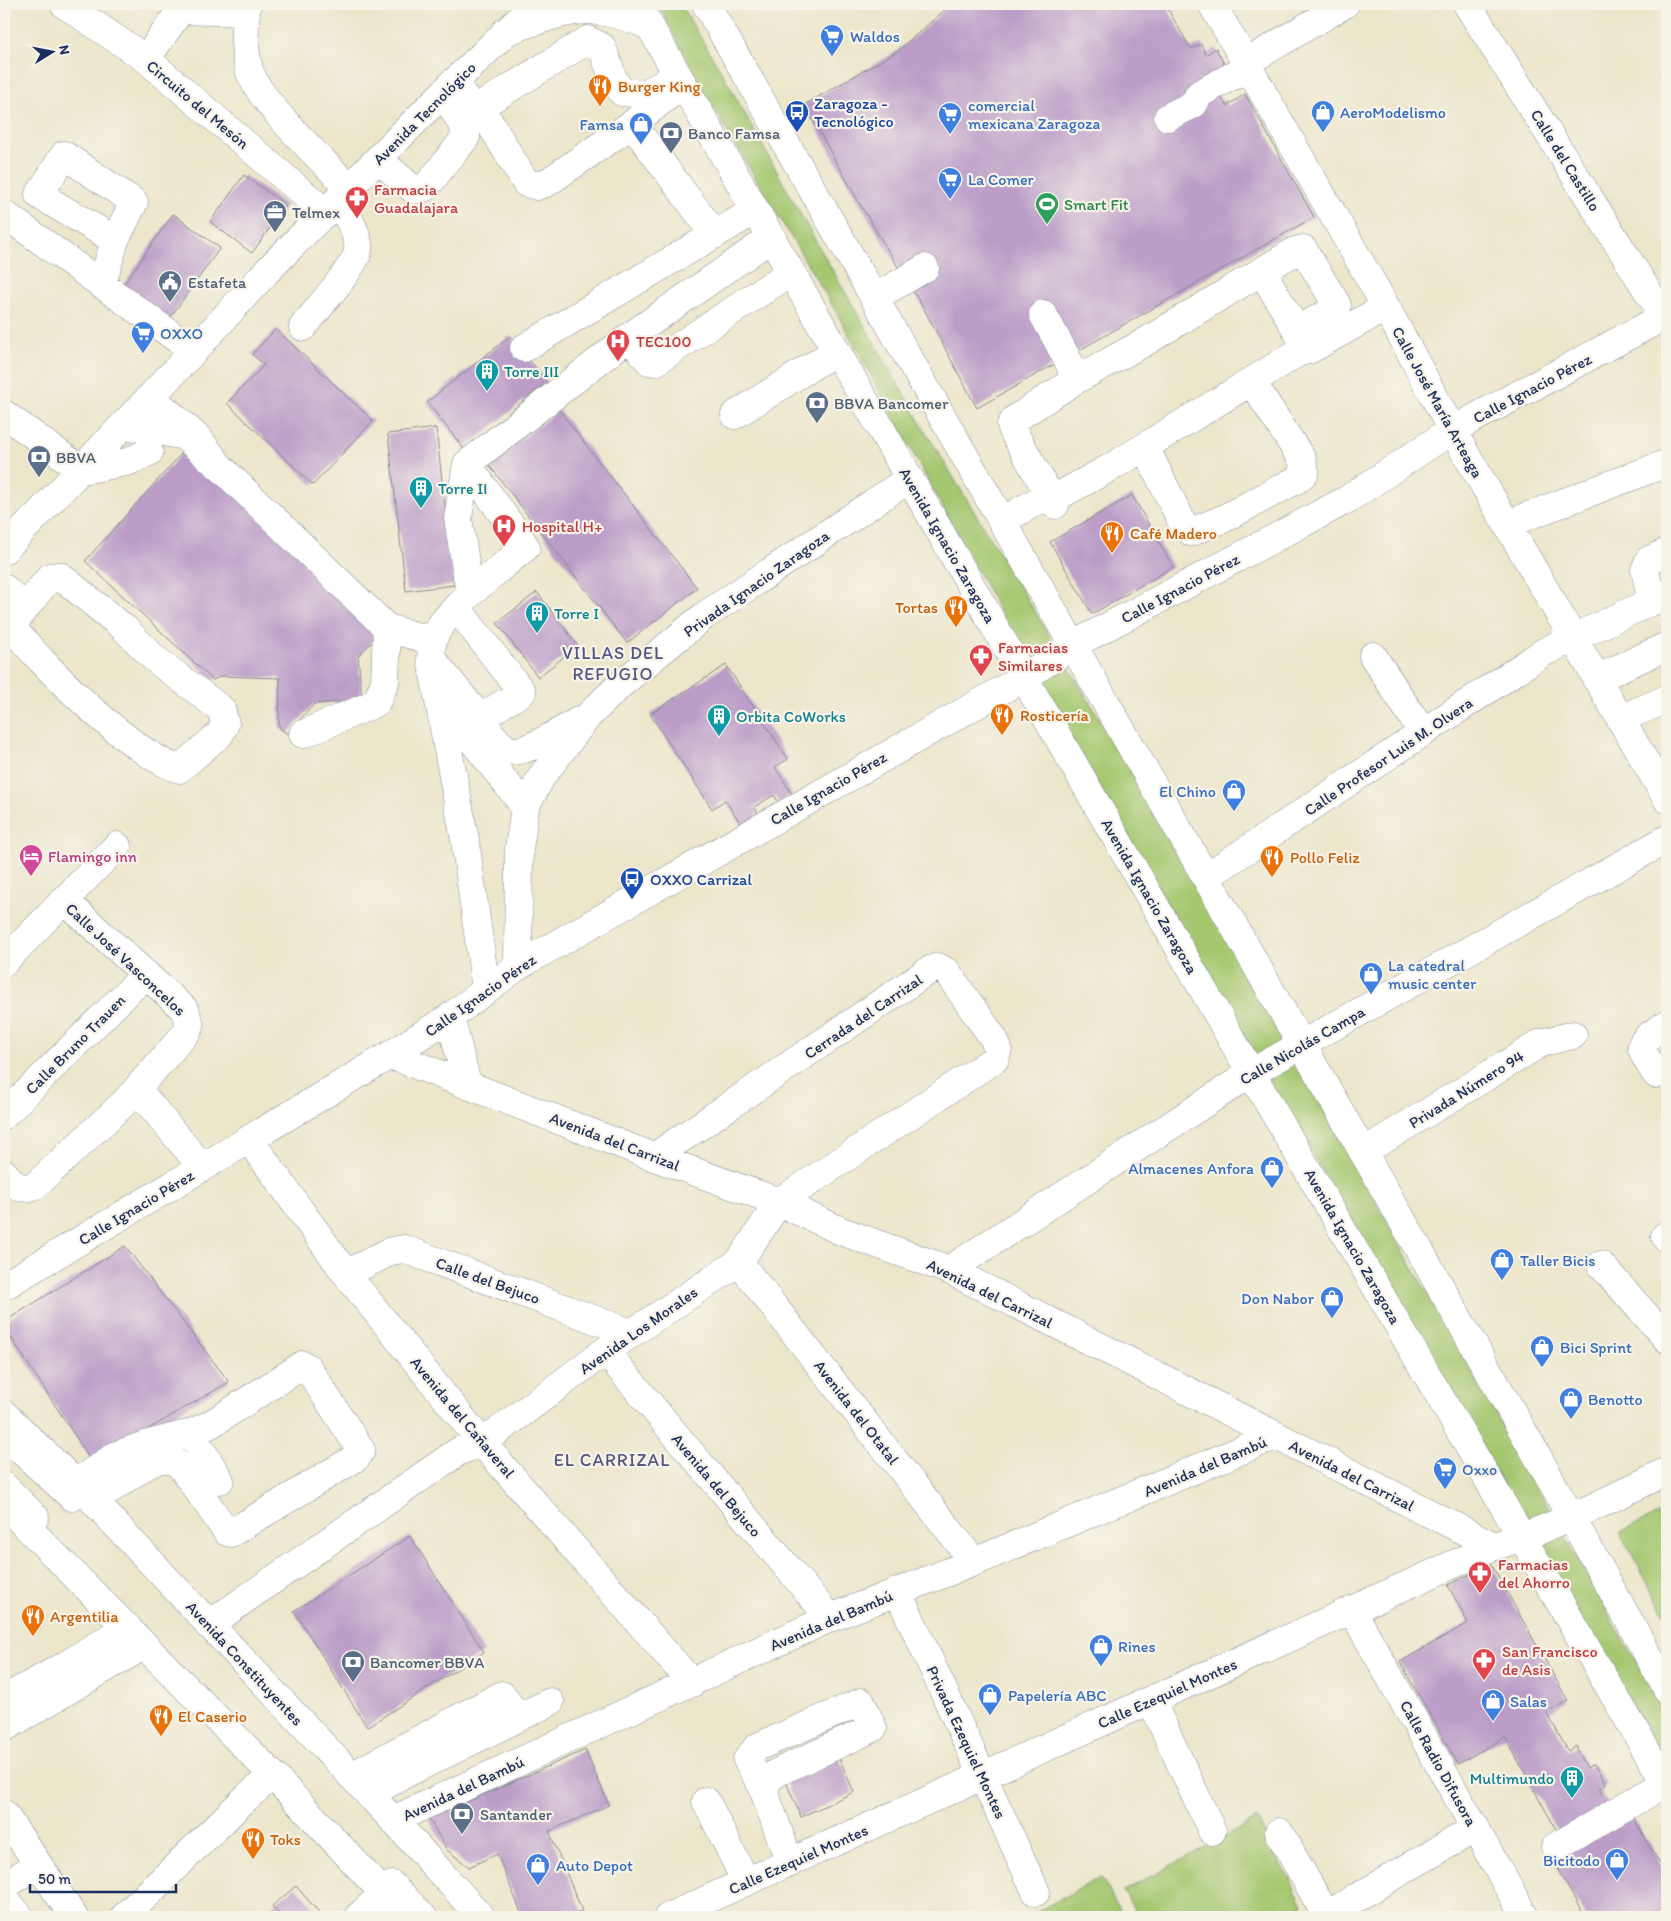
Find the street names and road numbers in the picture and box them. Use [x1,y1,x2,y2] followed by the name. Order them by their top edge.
[143,56,253,153] street label: Circuito del Mesón
[369,58,480,169] street label: Avenida Tecnológico
[1527,106,1604,215] street label: Calle del Castillo
[1388,323,1487,481] street label: Calle José María Arteaga
[1470,349,1595,428] street label: Calle Ignacio Pérez
[895,464,1000,627] street label: Avenida Ignacio Zaragoza
[680,525,833,641] street label: Privada Ignacio Zaragoza
[1118,549,1243,628] street label: Calle Ignacio Pérez
[1301,693,1476,820] street label: Calle Profesor Luis M. Olvera
[767,747,890,829] street label: Calle Ignacio Pérez
[1097,815,1202,978] street label: Avenida Ignacio Zaragoza
[62,899,190,1020] street label: Calle José Vasconcelos
[421,950,540,1041] street label: Calle Ignacio Pérez
[801,970,926,1063] street label: Cerrada del Carrizal
[21,990,129,1098] street label: Calle Bruno Trauen
[1236,1002,1369,1089] street label: Calle Nicolás Campa
[1405,1046,1528,1132] street label: Privada Número 94
[547,1108,683,1175] street label: Avenida del Carrizal
[75,1165,198,1249] street label: Calle Ignacio Pérez
[1300,1165,1405,1328] street label: Avenida Ignacio Zaragoza
[433,1253,543,1308] street label: Calle del Bejuco
[924,1255,1056,1332] street label: Avenida del Carrizal
[576,1282,701,1378] street label: Avenida Los Morales
[406,1353,519,1482] street label: Avenida del Cañaveral
[810,1356,904,1469] street label: Avenida del Otatal
[668,1430,765,1541] street label: Avenida del Bejuco
[1141,1432,1270,1501] street label: Avenida del Bambú
[1286,1436,1418,1515] street label: Avenida del Carrizal
[767,1586,896,1655] street label: Avenida del Bambú
[182,1597,307,1729] street label: Avenida Constituyentes
[1095,1654,1240,1733] street label: Calle Ezequiel Montes
[923,1663,1010,1822] street label: Privada Ezequiel Montes
[1396,1697,1481,1830] street label: Calle Radio Difusora
[400,1752,527,1825] street label: Avenida del Bambú
[726,1820,871,1899] street label: Calle Ezequiel Montes

